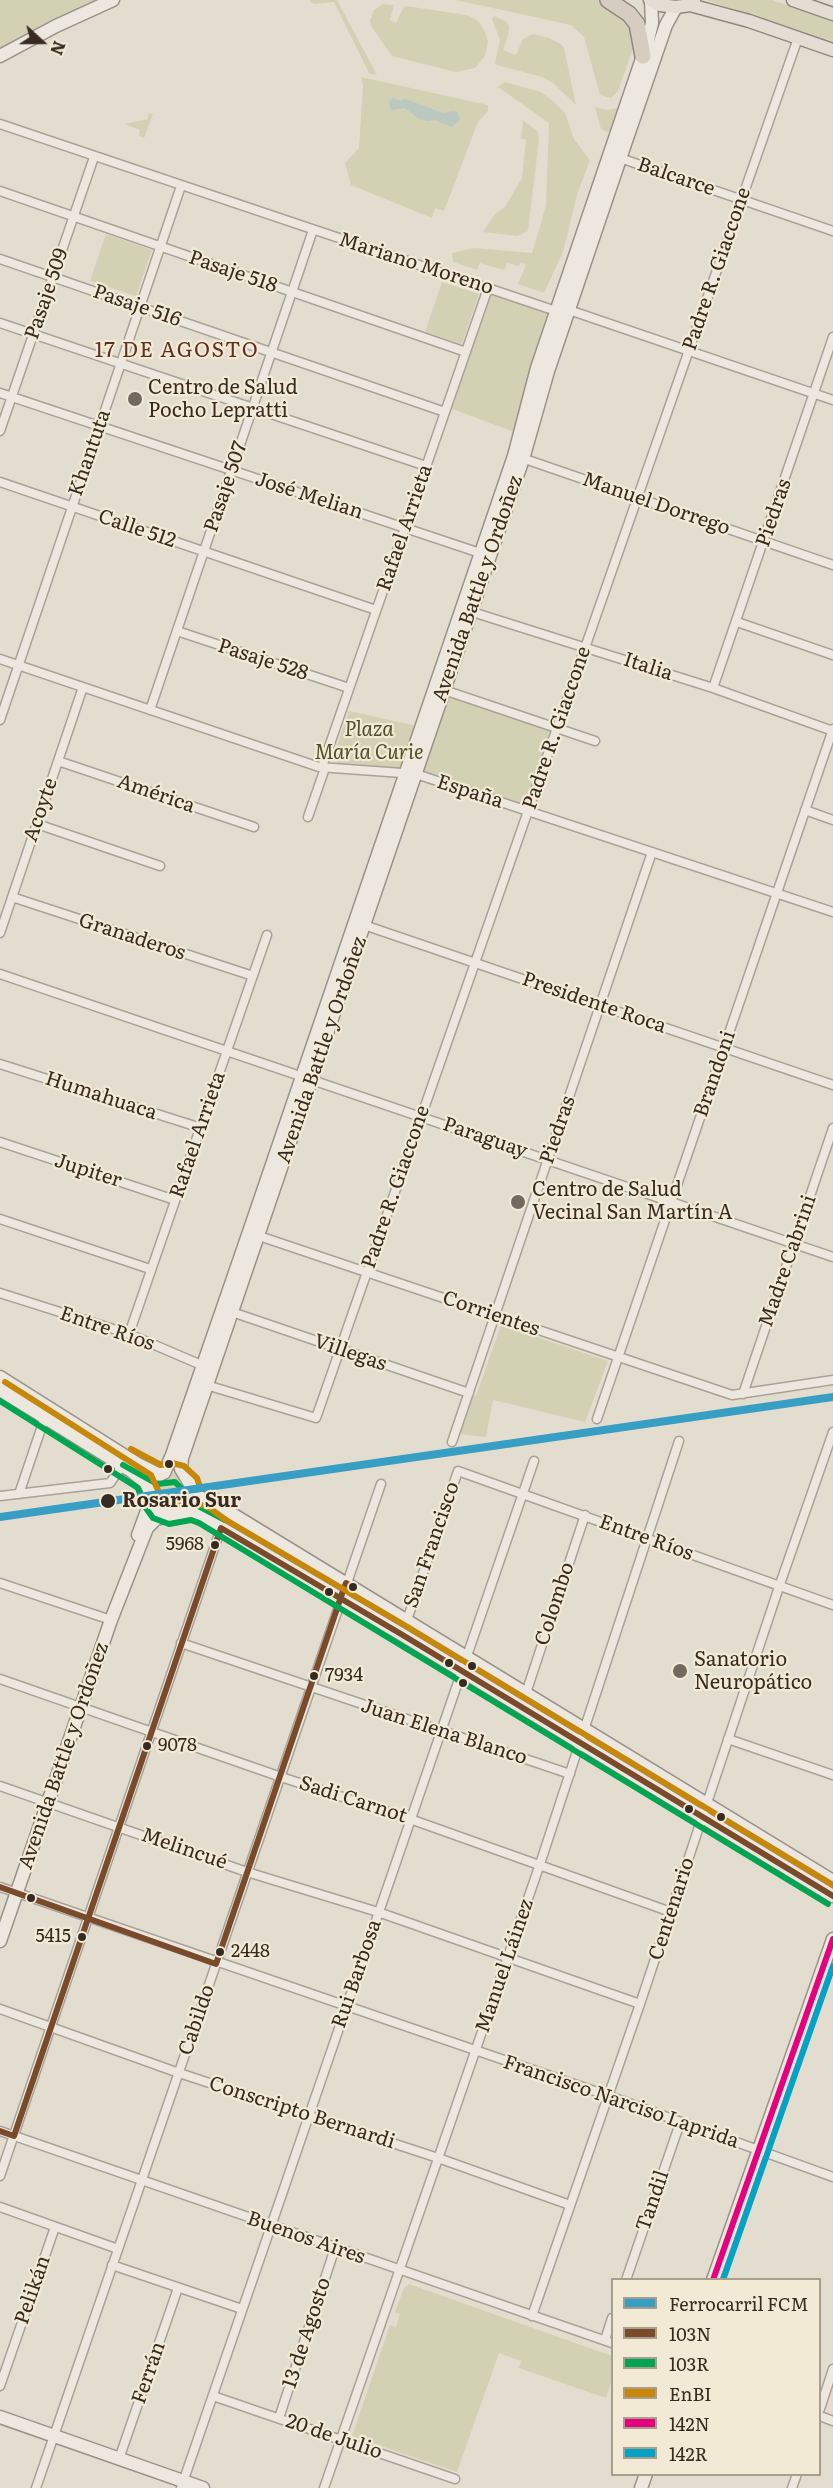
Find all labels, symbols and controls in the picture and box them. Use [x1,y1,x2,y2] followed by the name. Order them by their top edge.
[12,12,72,72] north arrow
[45,38,72,59] text: N
[634,153,718,201] street label: Balcarce
[678,184,756,354] street label: Padre R. Giaccone
[336,228,496,300] street label: Mariano Moreno
[20,245,74,343] street label: Pasaje 509
[186,246,280,298] street label: Pasaje 518
[90,280,184,332] street label: Pasaje 516
[95,338,259,364] district label: 17 DE AGOSTO
[148,376,298,423] place label: Centro de Salud Pocho Lepratti
[126,390,144,408] marker: Centro de Salud Pocho Lepratti
[64,406,116,500] street label: Khantuta
[199,438,253,536] street label: Pasaje 507
[372,461,438,595] street label: Rafael Arrieta
[252,467,366,525] street label: José Melian
[579,467,733,541] street label: Manuel Dorrego
[428,472,528,706] street label: Avenida Battle y Ordoñez
[751,476,797,550] street label: Piedras
[95,505,179,553] street label: Calle 512
[215,634,311,686] street label: Pasaje 528
[518,643,596,813] street label: Padre R. Giaccone
[620,648,676,686] street label: Italia
[314,718,424,765] park label: Plaza María Curie
[114,770,198,818] street label: América
[434,770,506,814] street label: España
[19,775,63,845] street label: Acoyte
[76,908,188,966] street label: Granaderos
[272,933,372,1167] street label: Avenida Battle y Ordoñez
[519,967,669,1039] street label: Presidente Roca
[689,1028,741,1120] street label: Brandoni
[42,1067,160,1125] street label: Humahuaca
[165,1068,231,1202] street label: Rafael Arrieta
[535,1093,581,1167] street label: Piedras
[357,1102,435,1272] street label: Padre R. Giaccone
[440,1112,530,1164] street label: Paraguay
[51,1149,125,1193] street label: Jupiter
[532,1178,732,1225] place label: Centro de Salud Vecinal San Martín A
[754,1192,822,1330] street label: Madre Cabrini
[509,1193,527,1211] marker: Centro de Salud Vecinal San Martín A
[439,1286,543,1342] street label: Corrientes
[57,1302,157,1356] street label: Entre Ríos
[310,1329,390,1377] street label: Villegas
[163,1458,175,1470] unlabelled marker
[102,1463,114,1475] unlabelled marker
[399,1479,465,1611] street label: San Francisco
[122,1489,241,1513] place label: Rosario Sur
[99,1492,117,1510] marker: Rosario Sur
[596,1510,696,1566] street label: Entre Ríos
[166,1534,204,1556] place label: 5968
[209,1539,221,1551] marker: 5968
[530,1559,580,1649] street label: Colombo
[347,1581,359,1593] unlabelled marker
[323,1586,335,1598] unlabelled marker
[14,1639,114,1873] street label: Avenida Battle y Ordoñez
[694,1648,812,1695] place label: Sanatorio Neuropático
[443,1657,455,1669] unlabelled marker
[466,1660,478,1672] unlabelled marker
[671,1662,689,1680] marker: Sanatorio Neuropático
[325,1665,363,1687] place label: 7934
[308,1670,320,1682] marker: 7934
[457,1677,469,1689] unlabelled marker
[358,1694,530,1770] street label: Juan Elena Blanco
[158,1735,197,1757] place label: 9078
[141,1740,153,1752] marker: 9078
[296,1771,410,1829] street label: Sadi Carnot
[683,1803,695,1815] unlabelled marker
[715,1811,727,1823] unlabelled marker
[138,1823,230,1875] street label: Melincué
[644,1855,700,1963] street label: Centenario
[25,1892,37,1904] unlabelled marker
[471,1896,539,2036] street label: Manuel Láinez
[327,1917,387,2031] street label: Rui Barbosa
[35,1926,71,1948] place label: 5415
[76,1931,88,1943] marker: 5415
[231,1941,270,1963] place label: 2448
[214,1946,226,1958] marker: 2448
[174,1982,220,2058] street label: Cabildo
[500,2050,742,2154] street label: Francisco Narciso Laprida
[206,2072,398,2154] street label: Conscripto Bernardi
[631,2167,675,2235] street label: Tandil
[244,2207,368,2269] street label: Buenos Aires
[10,2252,56,2328] street label: Pelikán
[278,2275,336,2391] street label: 13 de Agosto
[611,2278,821,2476] legend
[669,2290,809,2317] text: Ferrocarril FCM
[669,2320,711,2347] text: 103N
[127,2339,171,2407] street label: Ferrán
[669,2350,709,2377] text: 103R
[669,2380,712,2407] text: EnBI
[283,2409,385,2465] street label: 20 de Julio
[669,2410,710,2437] text: 142N
[669,2440,708,2467] text: 142R

